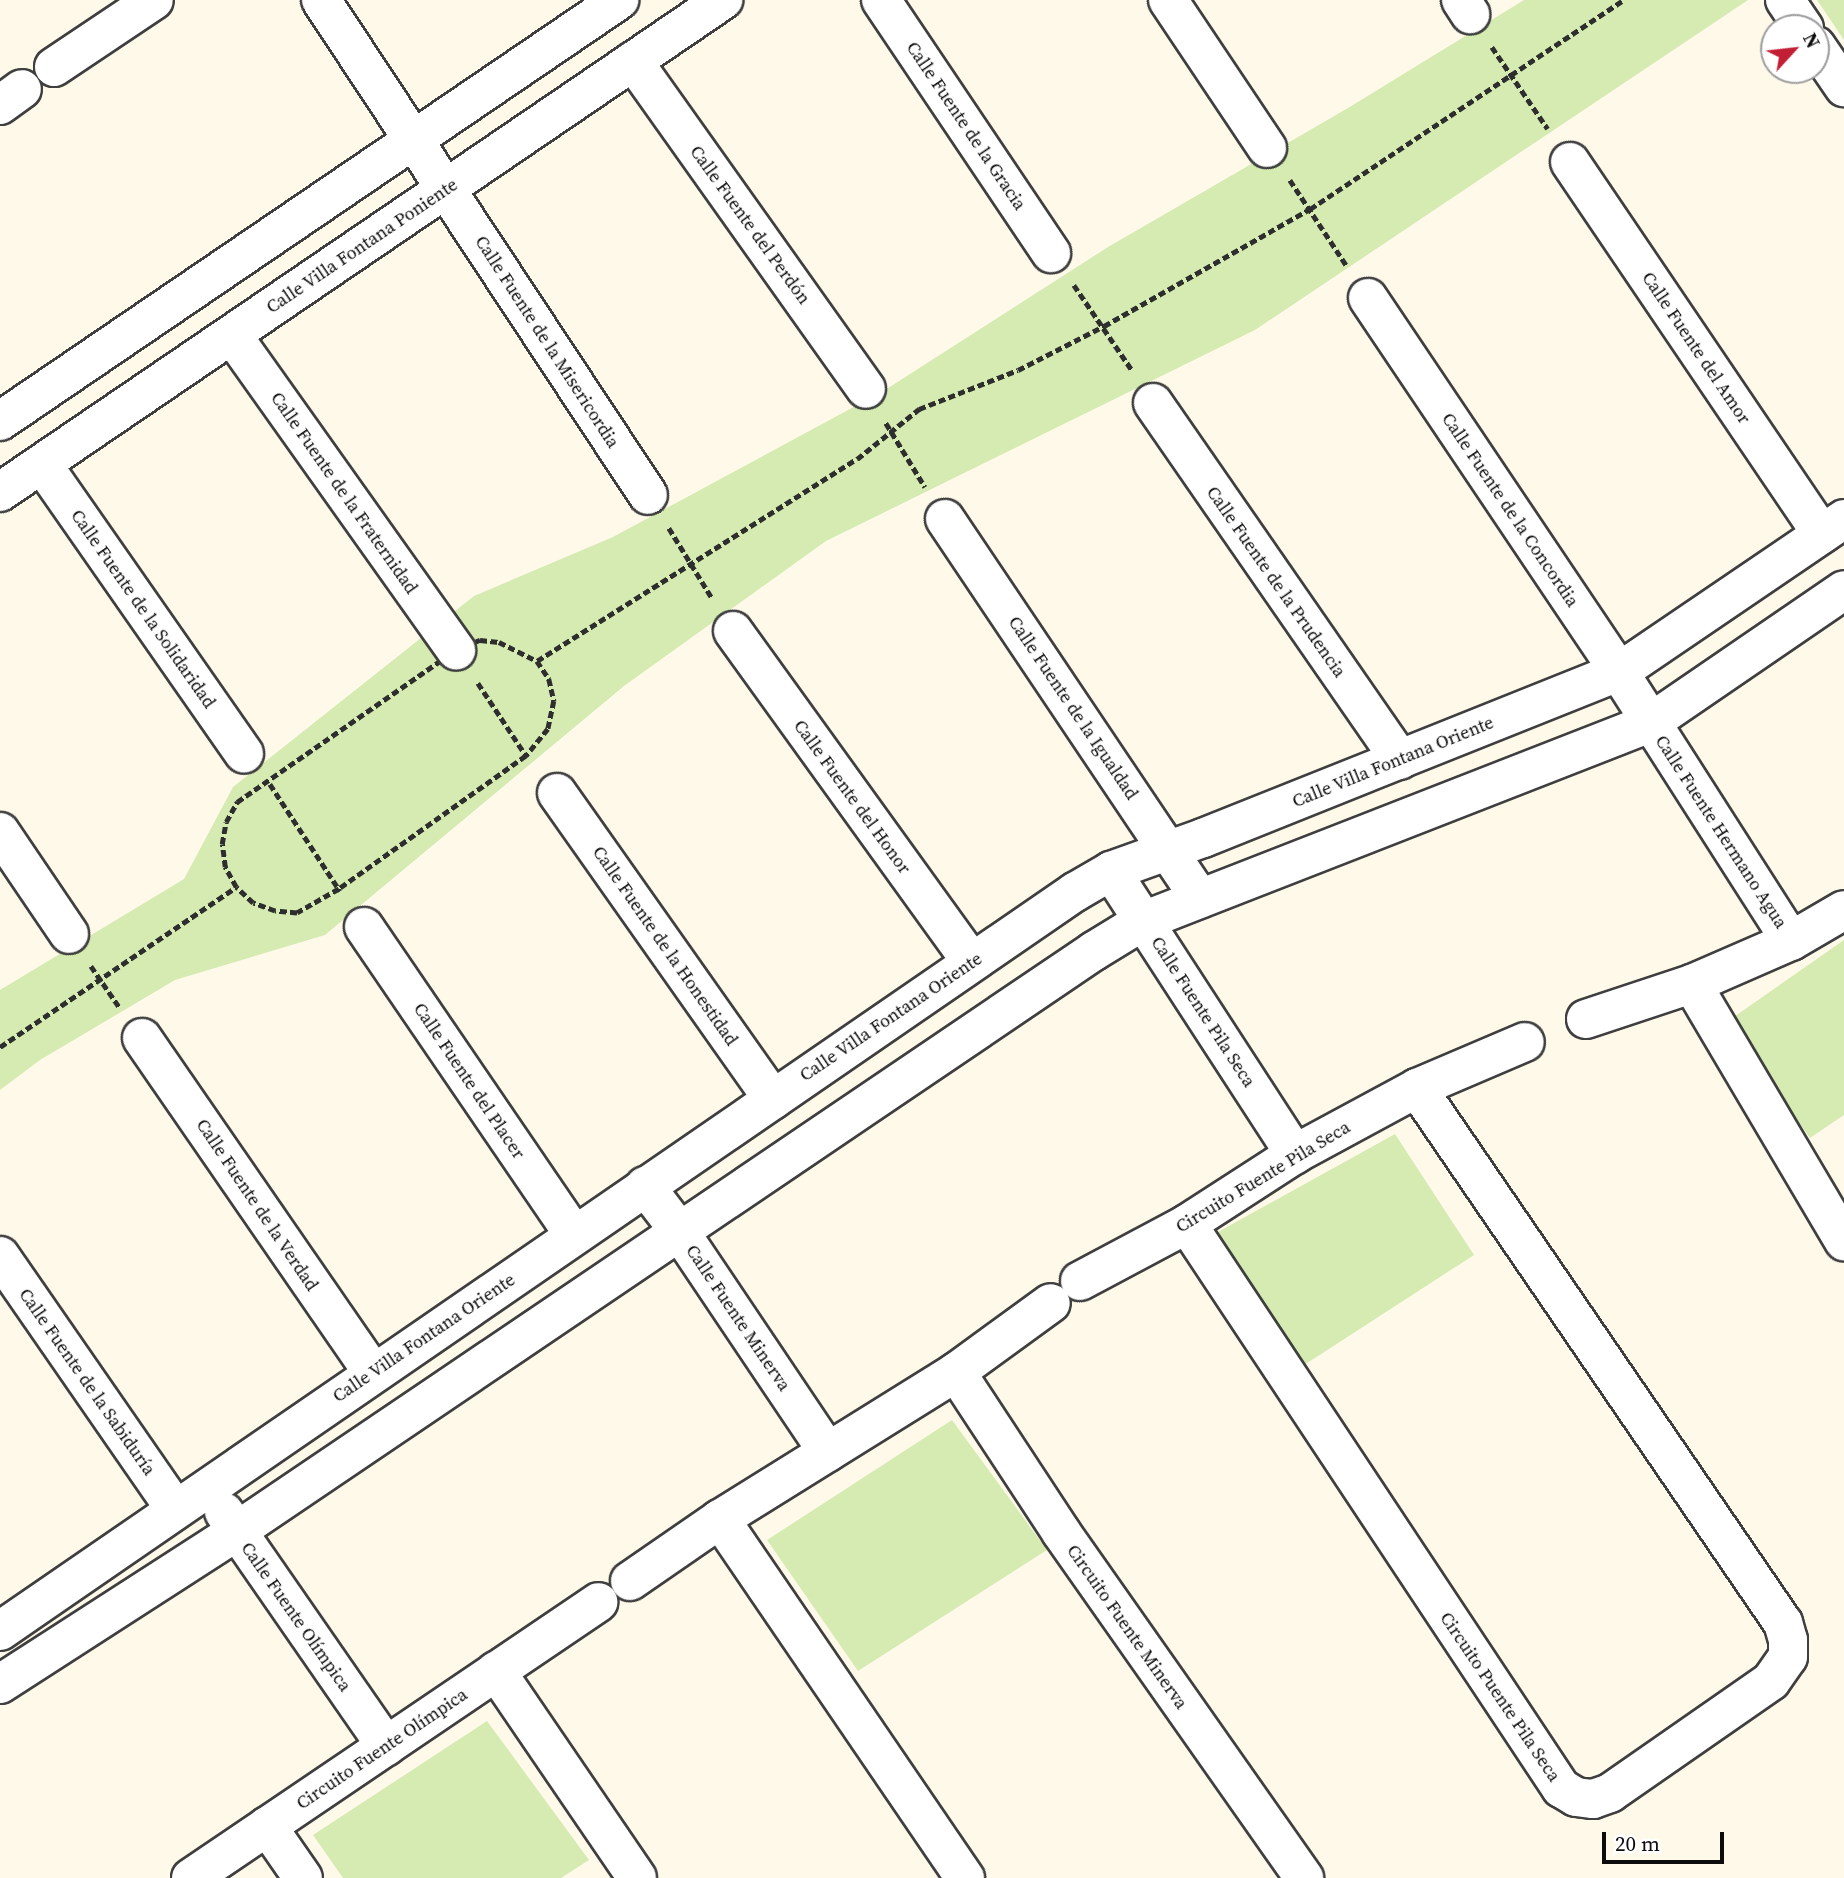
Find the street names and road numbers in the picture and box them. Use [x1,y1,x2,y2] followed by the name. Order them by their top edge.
[902,38,1030,214] street label: Calle Fuente de la Gracia
[685,141,815,309] street label: Calle Fuente del Perdón
[262,174,462,318] street label: Calle Villa Fontana Poniente
[470,232,624,452] street label: Calle Fuente de la Misericordia
[1637,268,1755,428] street label: Calle Fuente del Amor
[266,388,422,598] street label: Calle Fuente de la Fraternidad
[1437,409,1583,611] street label: Calle Fuente de la Concordia
[1202,482,1350,682] street label: Calle Fuente de la Prudencia
[66,506,220,712] street label: Calle Fuente de la Solidaridad
[1004,612,1142,804] street label: Calle Fuente de la Igualdad
[1289,712,1497,812] street label: Calle Villa Fontana Oriente
[789,716,915,878] street label: Calle Fuente del Honor
[1650,731,1792,933] street label: Calle Fuente Hermano Agua
[588,842,742,1050] street label: Calle Fuente de la Honestidad
[1146,933,1260,1091] street label: Calle Fuente Pila Seca
[796,948,986,1086] street label: Calle Villa Fontana Oriente
[409,999,529,1163] street label: Calle Fuente del Placer
[191,1115,323,1295] street label: Calle Fuente de la Verdad
[1172,1116,1354,1238] street label: Circuito Fuente Pila Seca
[681,1241,795,1395] street label: Calle Fuente Minerva
[329,1269,519,1407] street label: Calle Villa Fontana Oriente
[14,1284,160,1480] street label: Calle Fuente de la Sabiduría
[236,1538,356,1696] street label: Calle Fuente Olímpica
[1062,1541,1192,1713] street label: Circuito Fuente Minerva
[1435,1608,1565,1786] street label: Circuito Puente Pila Seca
[292,1684,472,1814] street label: Circuito Fuente Olímpica

